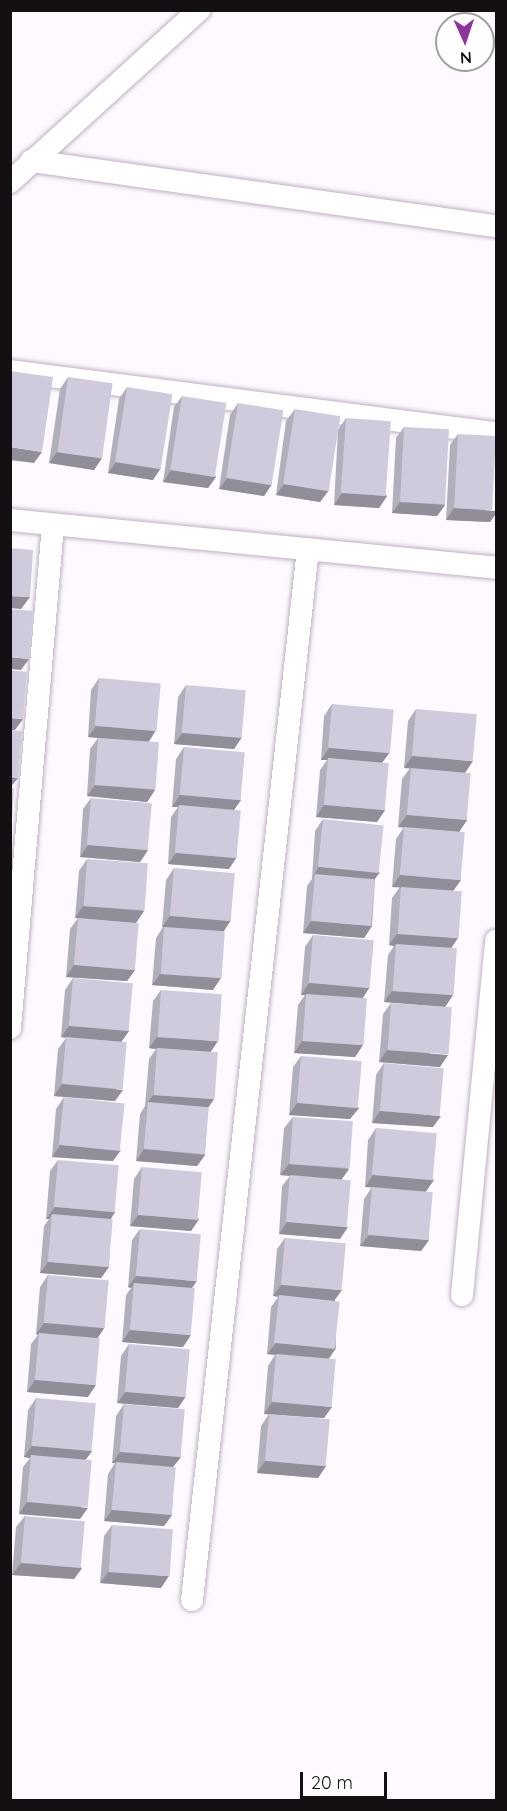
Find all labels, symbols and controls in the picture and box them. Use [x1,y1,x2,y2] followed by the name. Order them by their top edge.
[435,12,495,72] north arrow
[459,48,472,68] text: N
[303,1760,390,1798] scale bar
[311,1771,353,1794] text: 20 m

